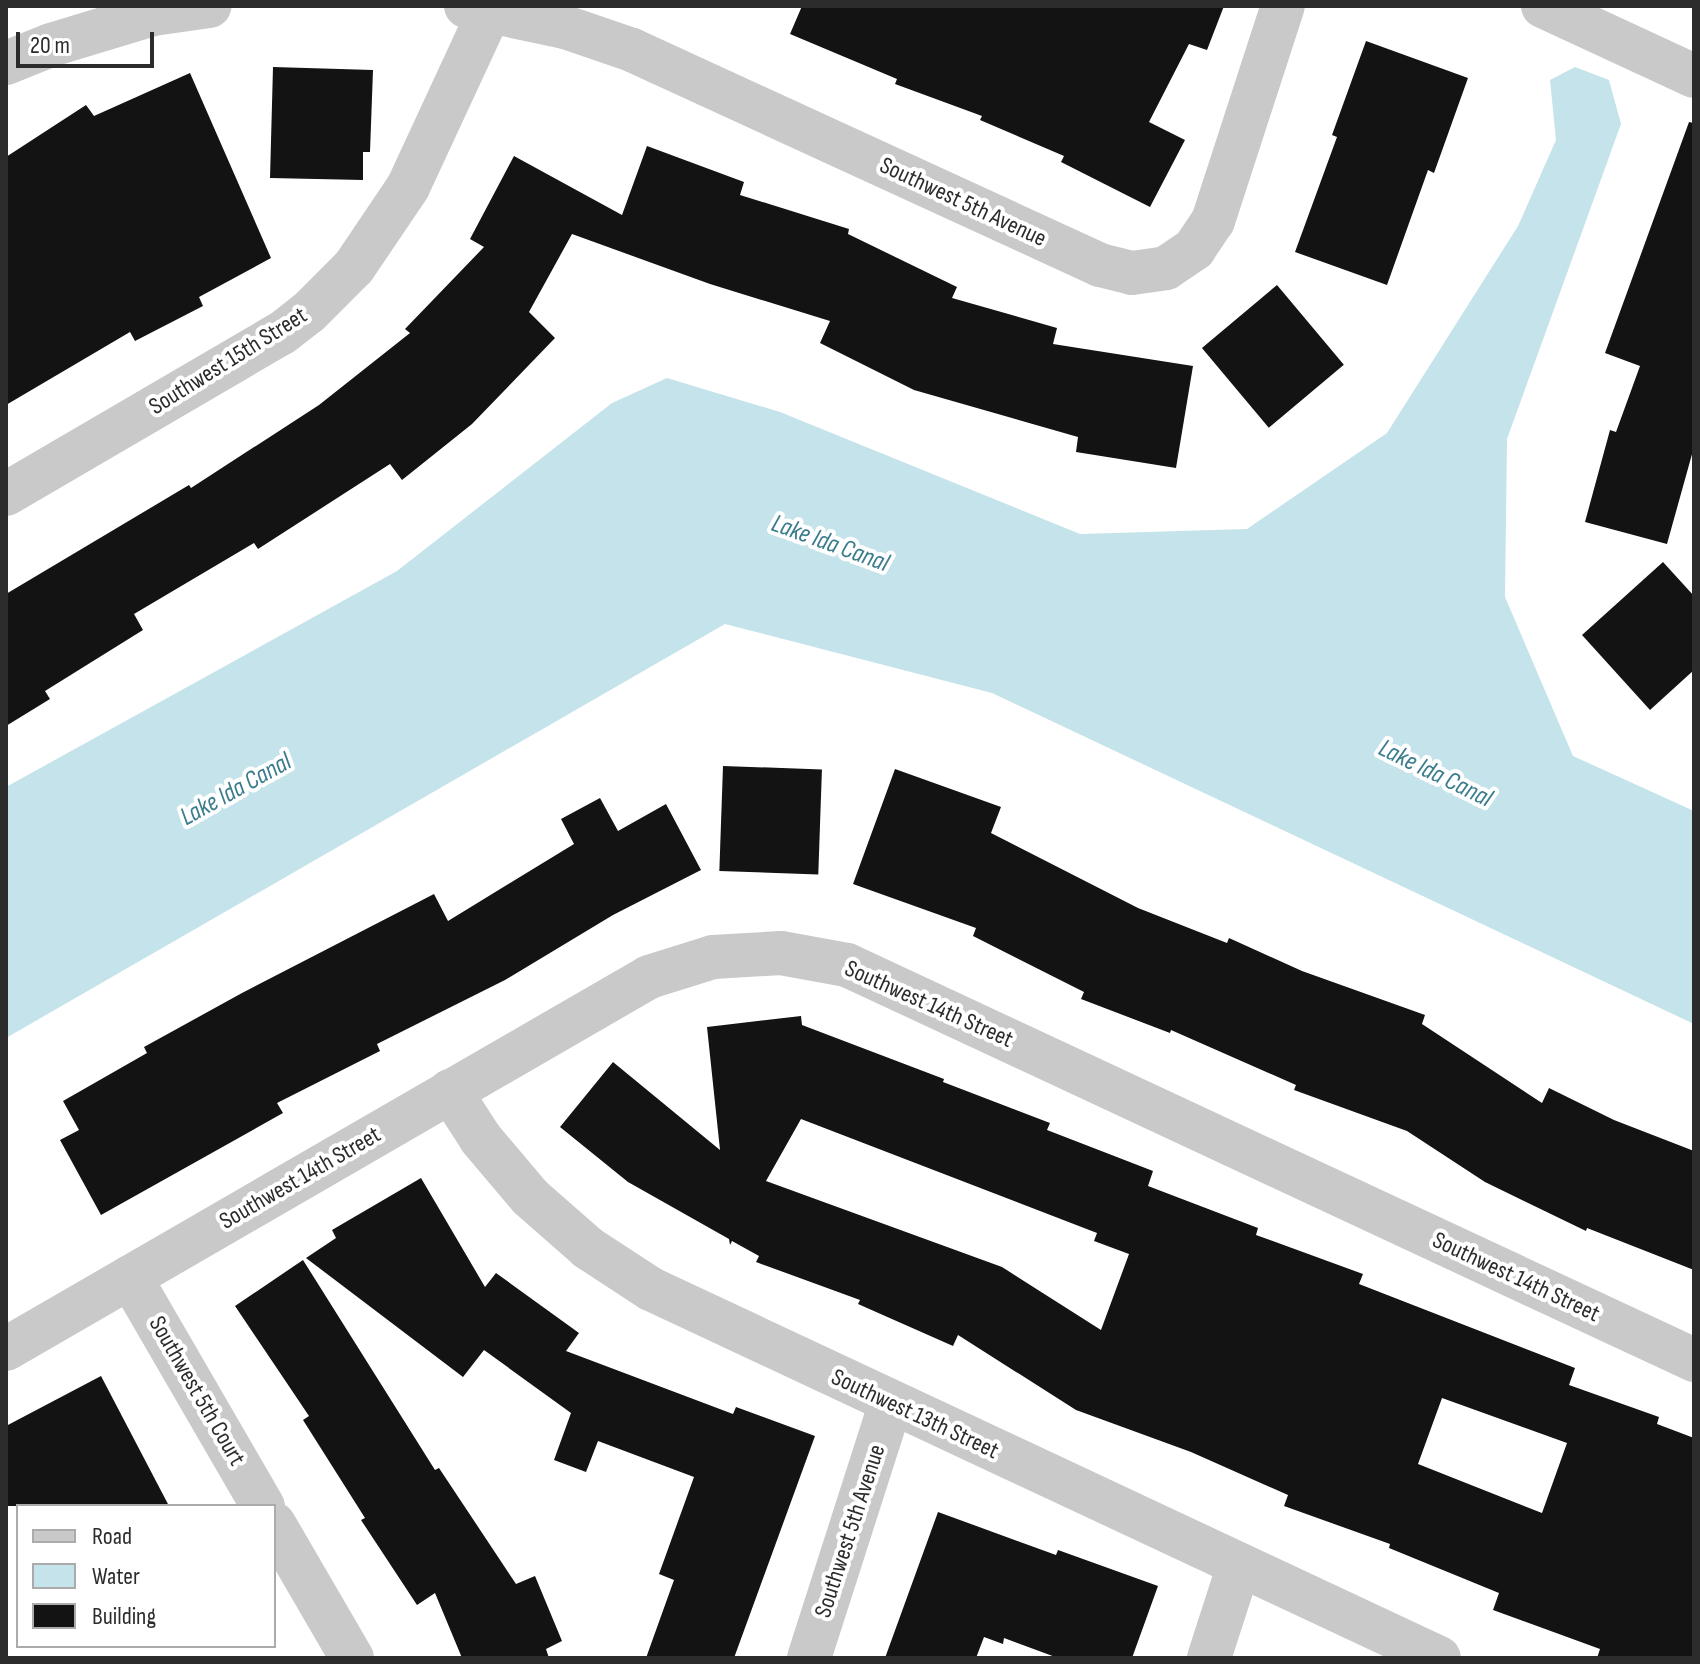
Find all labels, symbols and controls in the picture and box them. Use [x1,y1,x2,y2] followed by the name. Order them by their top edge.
[20,16,158,66] scale bar
[30,31,70,60] text: 20 m
[875,151,1051,253] street label: Southwest 5th Avenue
[144,301,312,421] street label: Southwest 15th Street
[767,508,893,580] water label: Lake Ida Canal
[1373,733,1497,815] water label: Lake Ida Canal
[175,747,297,833] water label: Lake Ida Canal
[840,954,1018,1054] street label: Southwest 14th Street
[214,1120,386,1236] street label: Southwest 14th Street
[1428,1226,1604,1328] street label: Southwest 14th Street
[143,1311,251,1471] street label: Southwest 5th Court
[827,1363,1003,1465] street label: Southwest 13th Street
[808,1441,892,1621] street label: Southwest 5th Avenue
[16,1504,276,1648] legend
[92,1522,132,1551] text: Road
[92,1562,140,1591] text: Water
[92,1602,156,1631] text: Building

